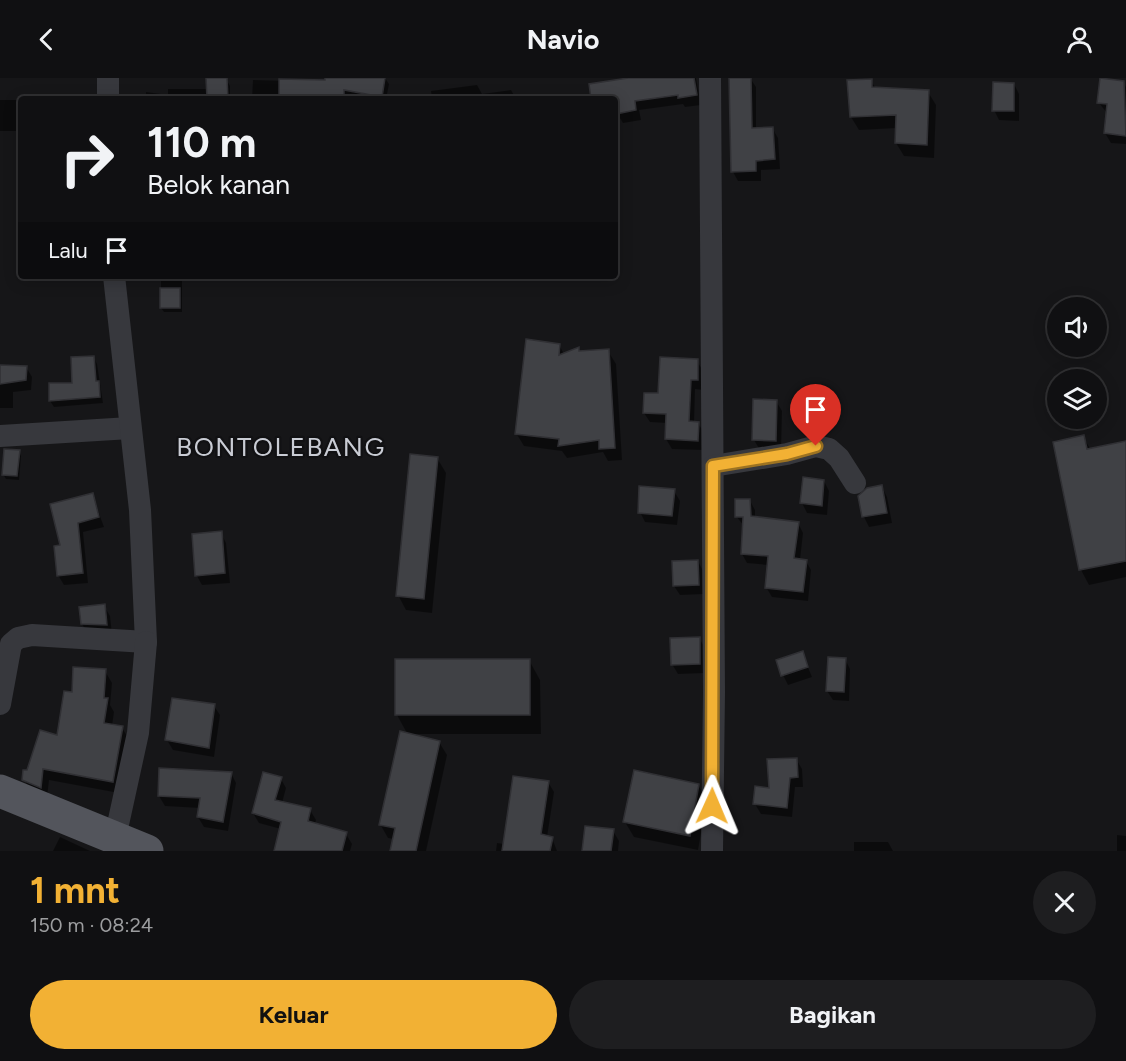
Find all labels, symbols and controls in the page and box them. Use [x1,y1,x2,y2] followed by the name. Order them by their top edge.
[30,23,63,56] icon: back
[527,23,599,56] text: Navio
[1063,23,1096,56] icon: person
[147,117,256,168] text: 110 m
[48,120,126,198] icon: right
[147,168,290,201] text: Belok kanan
[100,234,133,267] icon: arrive
[48,237,88,264] text: Lalu
[1047,297,1107,429] map controls
[1047,297,1107,357] button: sound
[1047,369,1107,429] button: layers
[790,384,841,446] pin
[799,393,832,426] icon: arrive
[176,431,386,463] district label: BONTOLEBANG
[680,774,744,838] position arrow
[30,869,120,912] text: 1 mnt
[1033,871,1096,934] button: close
[30,913,153,937] text: 150 m · 08:24
[30,980,557,1049] button: Keluar
[569,980,1096,1049] button: Bagikan

